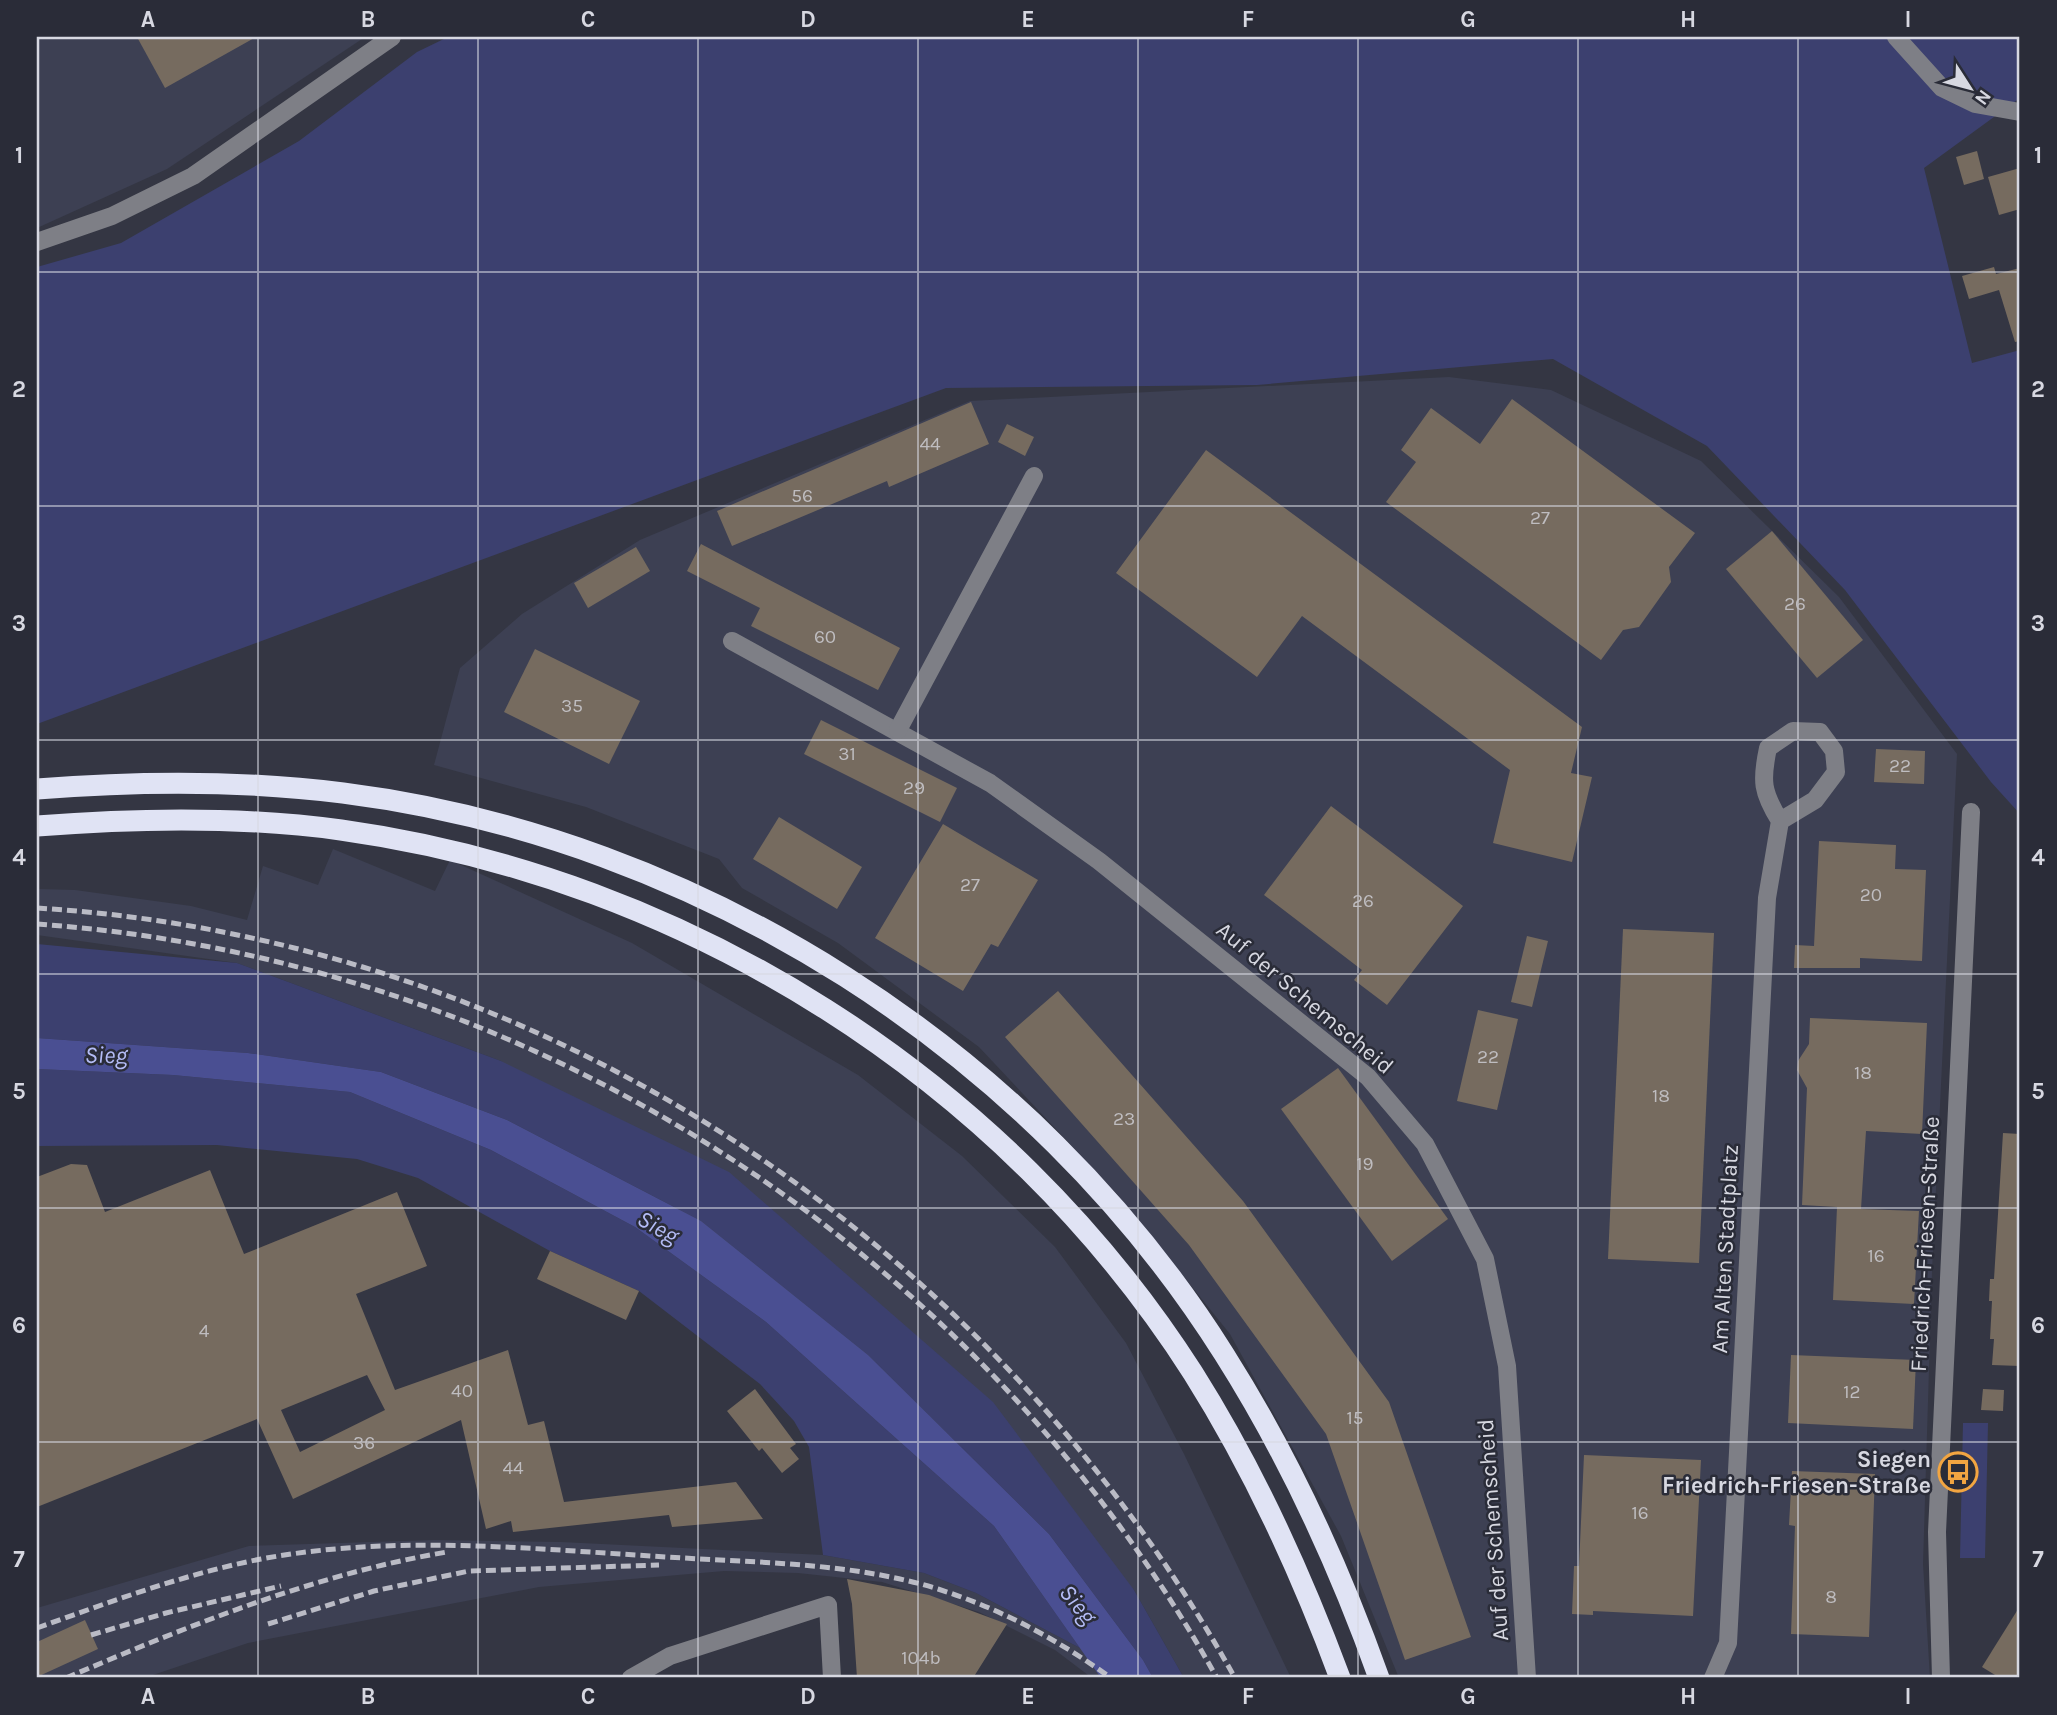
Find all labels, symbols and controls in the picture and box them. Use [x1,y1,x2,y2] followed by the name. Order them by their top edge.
[141,6,155,33] text: A
[361,6,375,33] text: B
[581,6,595,33] text: C
[800,6,816,33] text: D
[1021,6,1035,33] text: E
[1242,6,1254,33] text: F
[1460,6,1476,33] text: G
[1680,6,1696,33] text: H
[1904,6,1912,33] text: I
[1934,52,2004,122] north arrow
[1970,85,1996,109] text: N
[15,142,23,169] text: 1
[2034,142,2042,169] text: 1
[12,376,26,403] text: 2
[2031,376,2045,403] text: 2
[919,433,941,455] house number: 44
[791,485,813,507] house number: 56
[1530,507,1550,529] house number: 27
[1784,593,1806,615] house number: 26
[12,610,26,637] text: 3
[2031,610,2045,637] text: 3
[814,626,836,648] house number: 60
[561,695,583,717] house number: 35
[838,743,856,765] house number: 31
[1889,755,1911,777] house number: 22
[903,777,925,799] house number: 29
[12,844,26,871] text: 4
[2031,844,2045,871] text: 4
[960,874,980,896] house number: 27
[1860,884,1882,906] house number: 20
[1352,890,1374,912] house number: 26
[1211,916,1399,1080] street label: Auf der Schemscheid
[84,1041,128,1069] water label: Sieg
[1477,1046,1499,1068] house number: 22
[1854,1062,1872,1084] house number: 18
[12,1078,26,1105] text: 5
[2031,1078,2045,1105] text: 5
[1652,1085,1670,1107] house number: 18
[1113,1108,1135,1130] house number: 23
[1905,1116,1945,1372] street label: Friedrich-Friesen-Straße
[1706,1144,1744,1354] street label: Am Alten Stadtplatz
[1356,1153,1374,1175] house number: 19
[632,1204,684,1250] water label: Sieg
[1867,1245,1885,1267] house number: 16
[12,1312,26,1339] text: 6
[2031,1312,2045,1339] text: 6
[199,1320,210,1342] house number: 4
[451,1380,473,1402] house number: 40
[1843,1381,1861,1403] house number: 12
[1346,1407,1364,1429] house number: 15
[1472,1418,1514,1642] street label: Auf der Schemscheid
[353,1432,375,1454] house number: 36
[1662,1446,1931,1499] place label: Siegen Friedrich-Friesen-Straße
[1937,1451,1979,1493] bus stop icon: Siegen Friedrich-Friesen-Straße
[502,1457,524,1479] house number: 44
[1631,1502,1649,1524] house number: 16
[13,1546,25,1573] text: 7
[2032,1546,2044,1573] text: 7
[1054,1579,1103,1630] water label: Sieg
[1825,1586,1837,1608] house number: 8
[901,1647,941,1669] house number: 104b
[141,1683,155,1710] text: A
[361,1683,375,1710] text: B
[581,1683,595,1710] text: C
[800,1683,816,1710] text: D
[1021,1683,1035,1710] text: E
[1242,1683,1254,1710] text: F
[1460,1683,1476,1710] text: G
[1680,1683,1696,1710] text: H
[1904,1683,1912,1710] text: I

